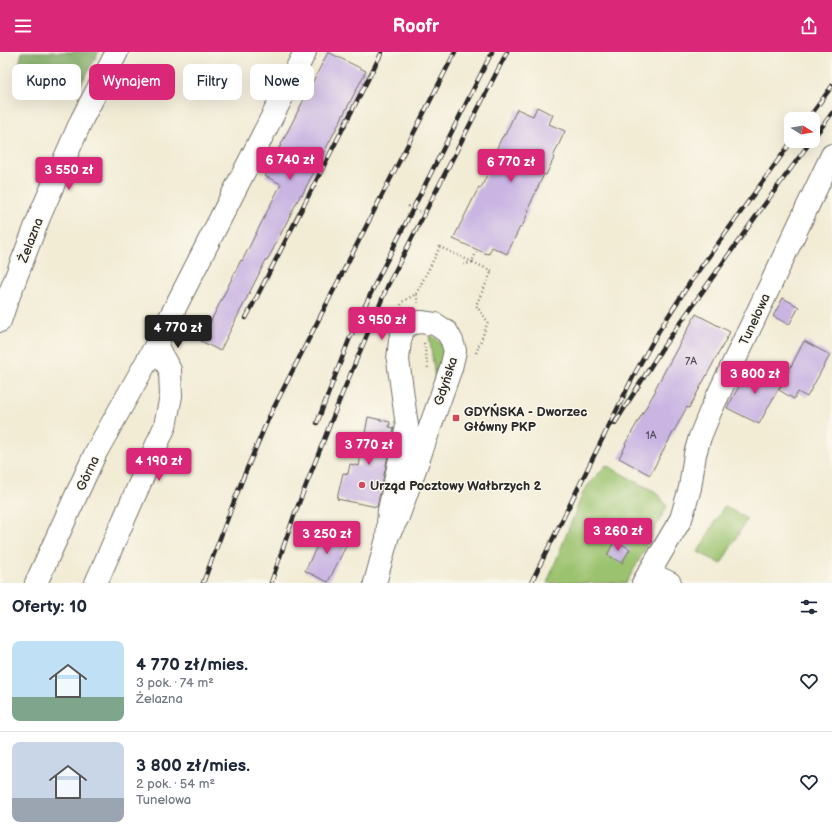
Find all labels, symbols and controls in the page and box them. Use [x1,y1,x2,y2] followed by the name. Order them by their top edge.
[12,15,34,37] icon: menu
[798,15,820,37] icon: share
[393,16,439,37] text: Roofr
[12,64,81,100] chip: Kupno
[89,64,175,100] chip: Wynajem
[183,64,242,100] chip: Filtry
[250,64,314,100] chip: Nowe
[784,112,820,148] north arrow
[784,112,820,148] map controls
[249,147,331,181] pin: 6 740 zł
[470,149,552,183] pin: 6 770 zł
[265,152,315,168] text: 6 740 zł
[487,154,535,170] text: 6 770 zł
[28,157,110,191] pin: 3 550 zł
[44,162,94,178] text: 3 550 zł
[15,216,47,266] street label: Żelazna
[736,291,774,348] street label: Tunelowa
[341,307,423,341] pin: 3 950 zł
[357,312,407,328] text: 3 950 zł
[137,315,219,349] pin: 4 770 zł
[154,320,202,336] text: 4 770 zł
[431,355,461,408] street label: Gdyńska
[685,355,697,368] house number: 7A
[714,361,796,395] pin: 3 800 zł
[730,366,780,382] text: 3 800 zł
[464,403,587,435] place label: GDYŃSKA - Dworzec Główny PKP
[451,413,461,423] marker: GDYŃSKA - Dworzec Główny PKP
[646,429,657,442] house number: 1A
[328,432,410,466] pin: 3 770 zł
[345,437,393,453] text: 3 770 zł
[118,448,200,482] pin: 4 190 zł
[73,453,103,493] street label: Górna
[135,453,183,469] text: 4 190 zł
[370,478,542,494] place label: Urząd Pocztowy Wałbrzych 2
[357,480,367,490] marker: Urząd Pocztowy Wałbrzych 2
[577,518,659,552] pin: 3 260 zł
[286,521,368,555] pin: 3 250 zł
[593,523,643,539] text: 3 260 zł
[302,526,352,542] text: 3 250 zł
[798,596,820,618] icon: filters
[12,597,87,617] text: Oferty: 10
[136,655,248,675] text: 4 770 zł/mies.
[44,657,92,705] icon: home
[798,670,820,692] icon: heart
[136,675,214,691] text: 3 pok. · 74 m²
[136,691,183,707] text: Żelazna
[136,756,250,776] text: 3 800 zł/mies.
[44,758,92,806] icon: home
[798,771,820,793] icon: heart
[136,776,215,792] text: 2 pok. · 54 m²
[136,792,191,808] text: Tunelowa

